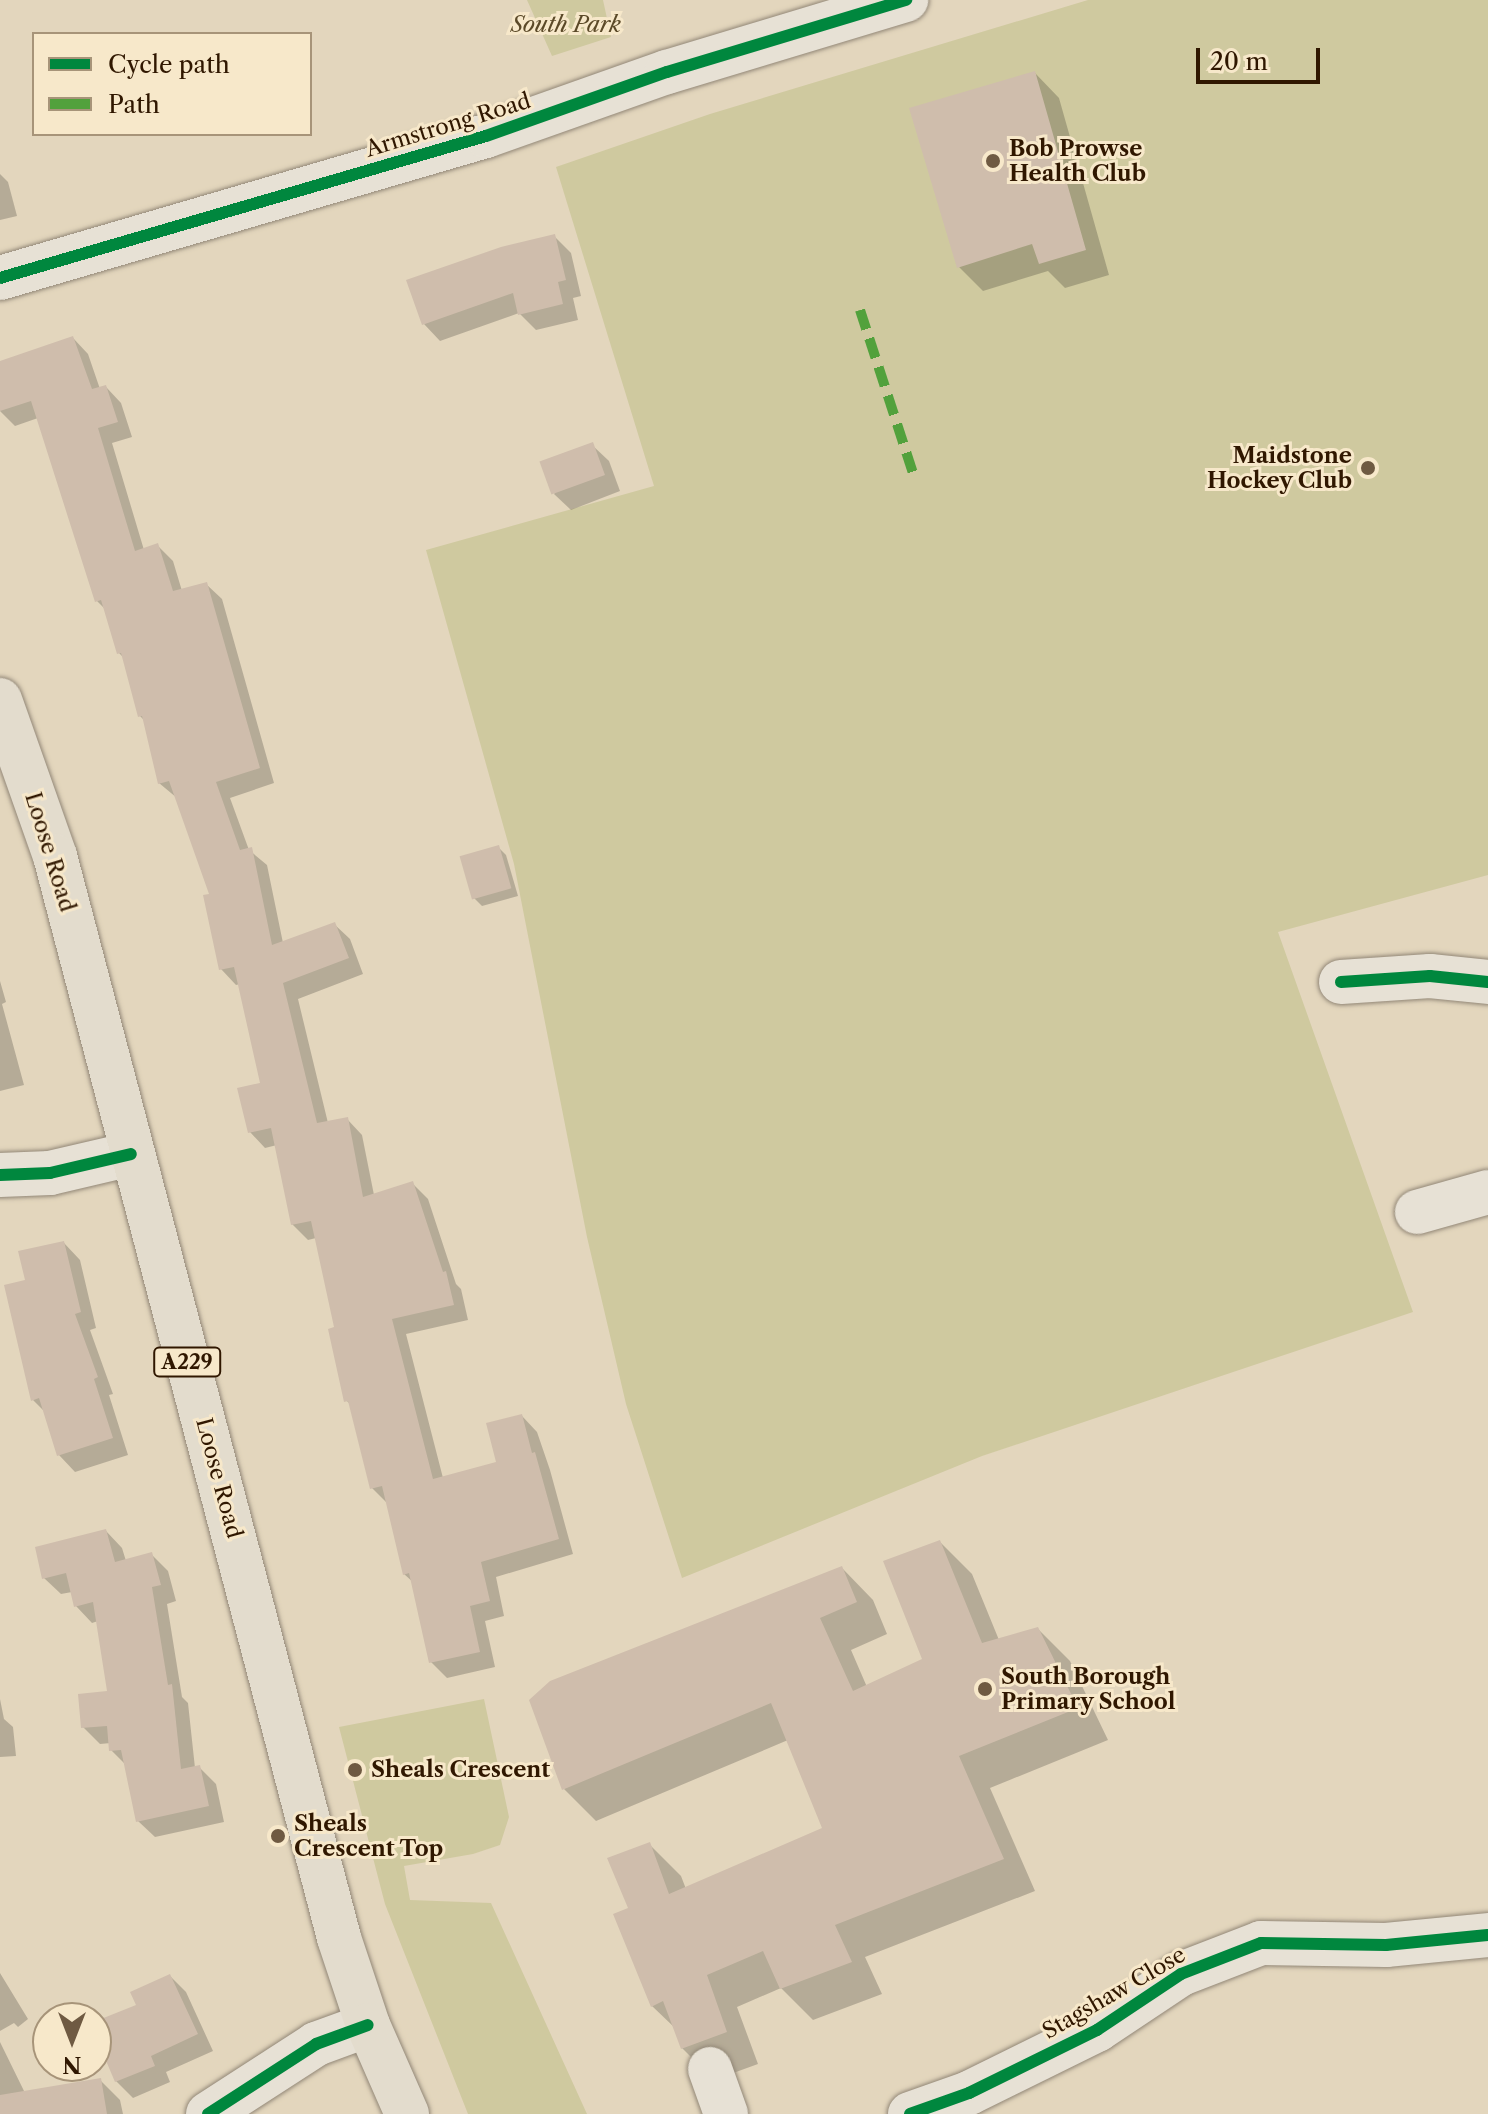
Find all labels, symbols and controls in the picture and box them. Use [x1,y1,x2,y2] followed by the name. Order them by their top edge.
[511,12,621,38] park label: South Park
[32,32,312,136] legend
[1200,32,1324,82] scale bar
[1210,47,1268,76] text: 20 m
[108,50,230,79] text: Cycle path
[362,87,534,163] street label: Armstrong Road
[108,90,160,119] text: Path
[1009,135,1146,186] place label: Bob Prowse Health Club
[984,152,1002,170] marker: Bob Prowse Health Club
[1206,442,1352,494] place label: Maidstone Hockey Club
[1359,459,1377,477] marker: Maidstone Hockey Club
[19,789,81,915] street label: Loose Road
[153,1346,221,1378] road number: A229
[190,1415,248,1541] street label: Loose Road
[1001,1663,1176,1714] place label: South Borough Primary School
[976,1680,994,1698] marker: South Borough Primary School
[371,1757,550,1783] place label: Sheals Crescent
[346,1761,364,1779] marker: Sheals Crescent
[294,1810,444,1862] place label: Sheals Crescent Top
[269,1827,287,1845] marker: Sheals Crescent Top
[1037,1941,1191,2045] street label: Stagshaw Close
[32,2002,112,2082] north arrow
[62,2051,82,2078] text: N

